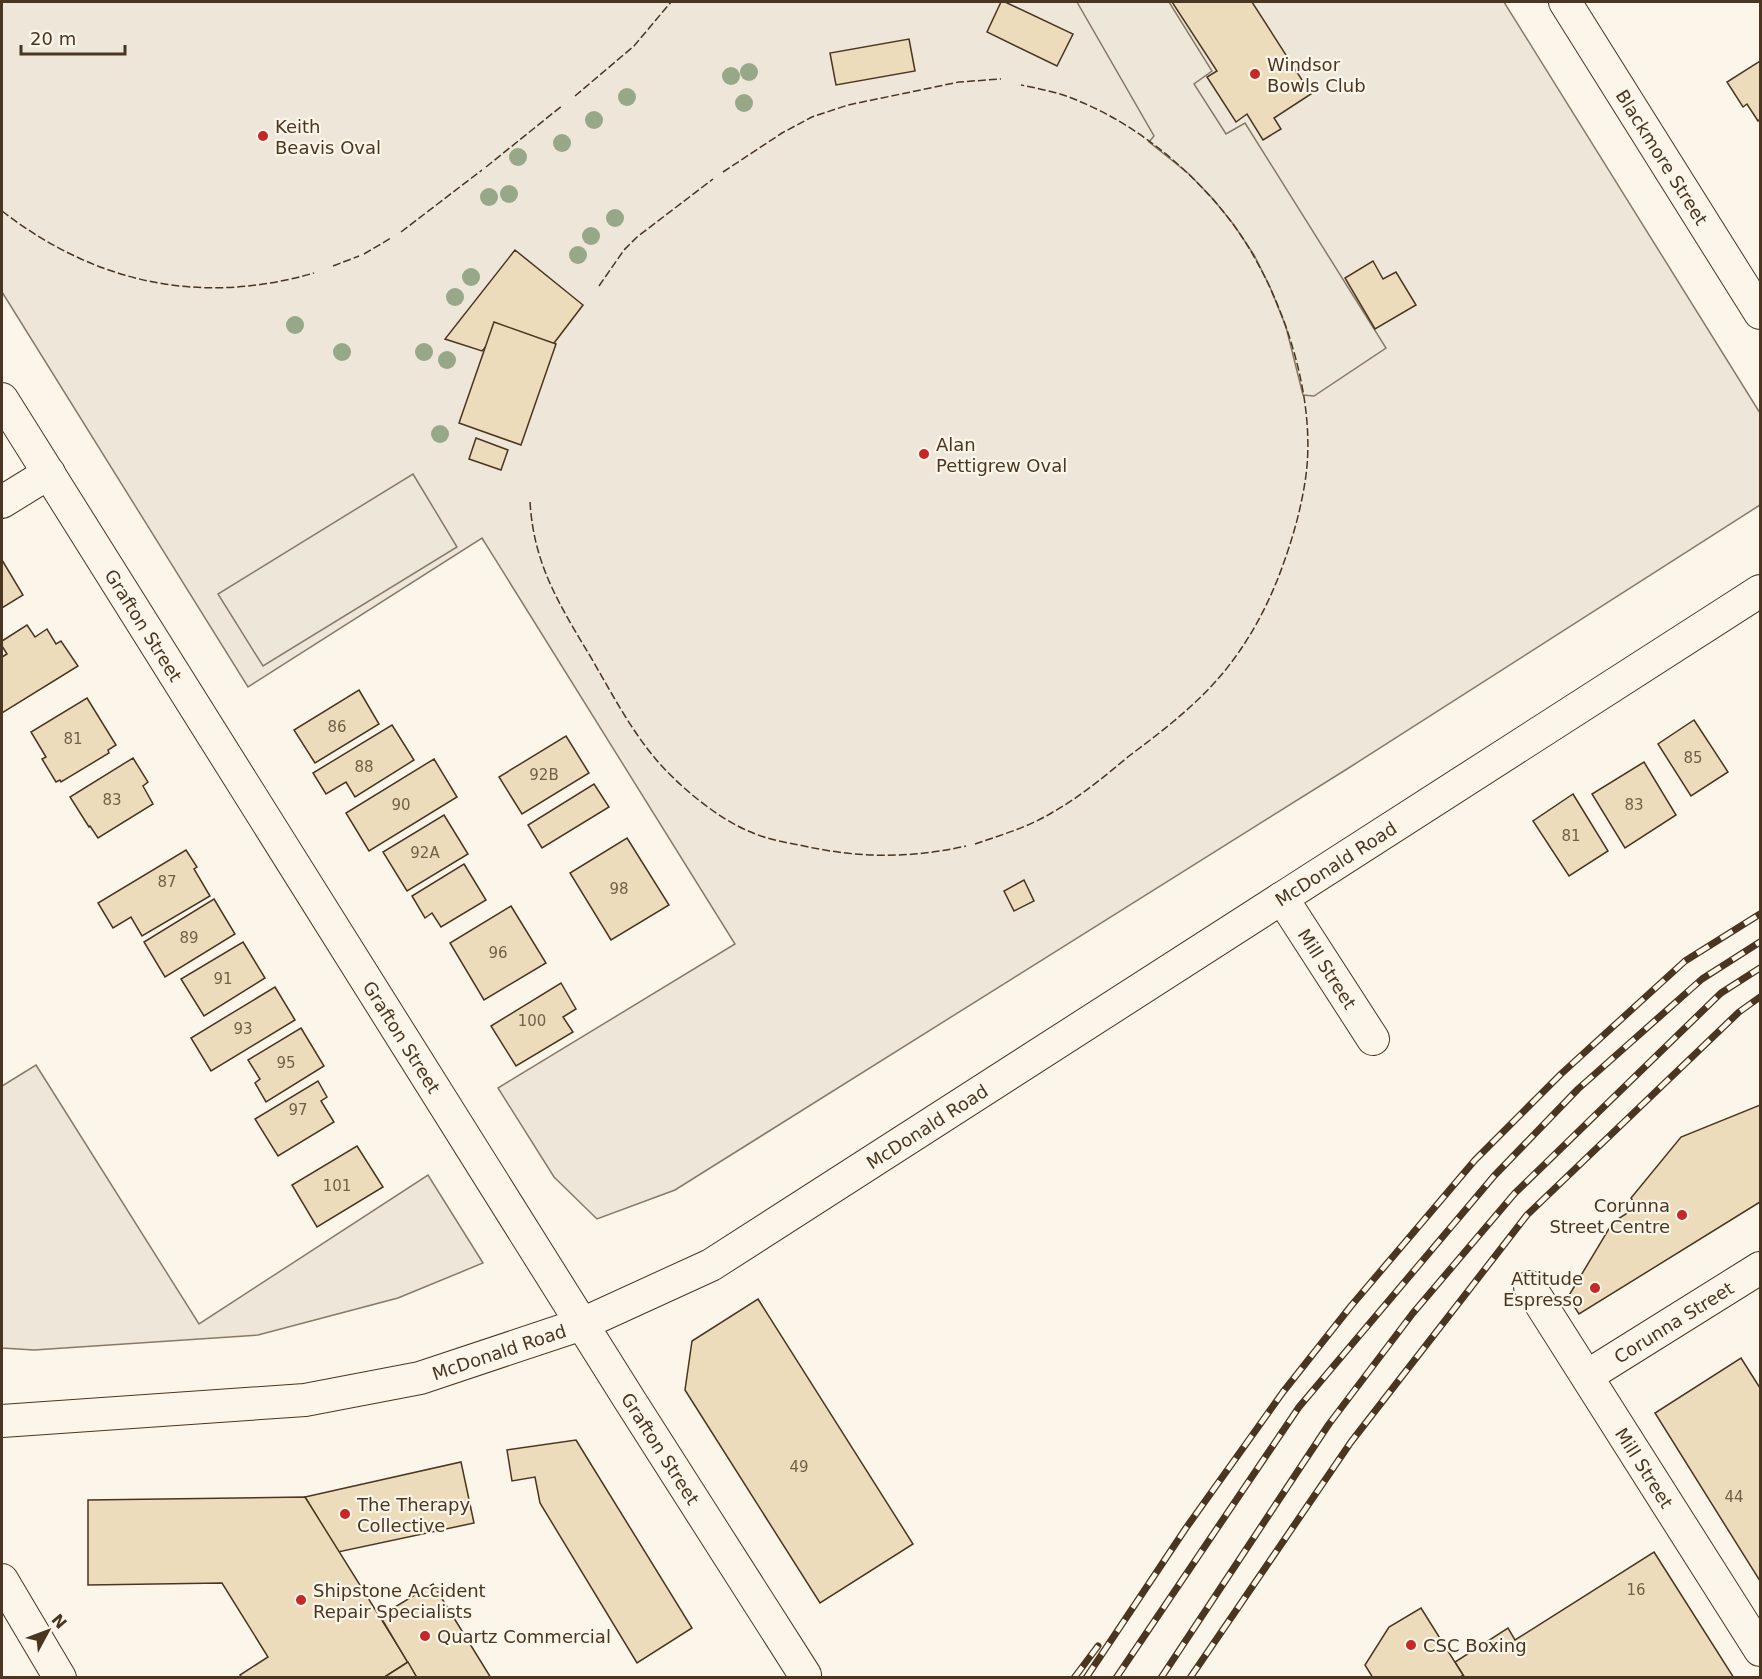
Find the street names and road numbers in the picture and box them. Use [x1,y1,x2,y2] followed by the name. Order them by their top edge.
[1612,85,1713,229] street label: Blackmore Street
[101,565,187,685] street label: Grafton Street
[1271,817,1400,910] street label: McDonald Road
[1294,925,1361,1013] street label: Mill Street
[359,977,445,1097] street label: Grafton Street
[862,1080,991,1173] street label: McDonald Road
[1610,1277,1737,1367] street label: Corunna Street
[429,1320,569,1384] street label: McDonald Road
[617,1389,704,1508] street label: Grafton Street
[1611,1424,1678,1512] street label: Mill Street

